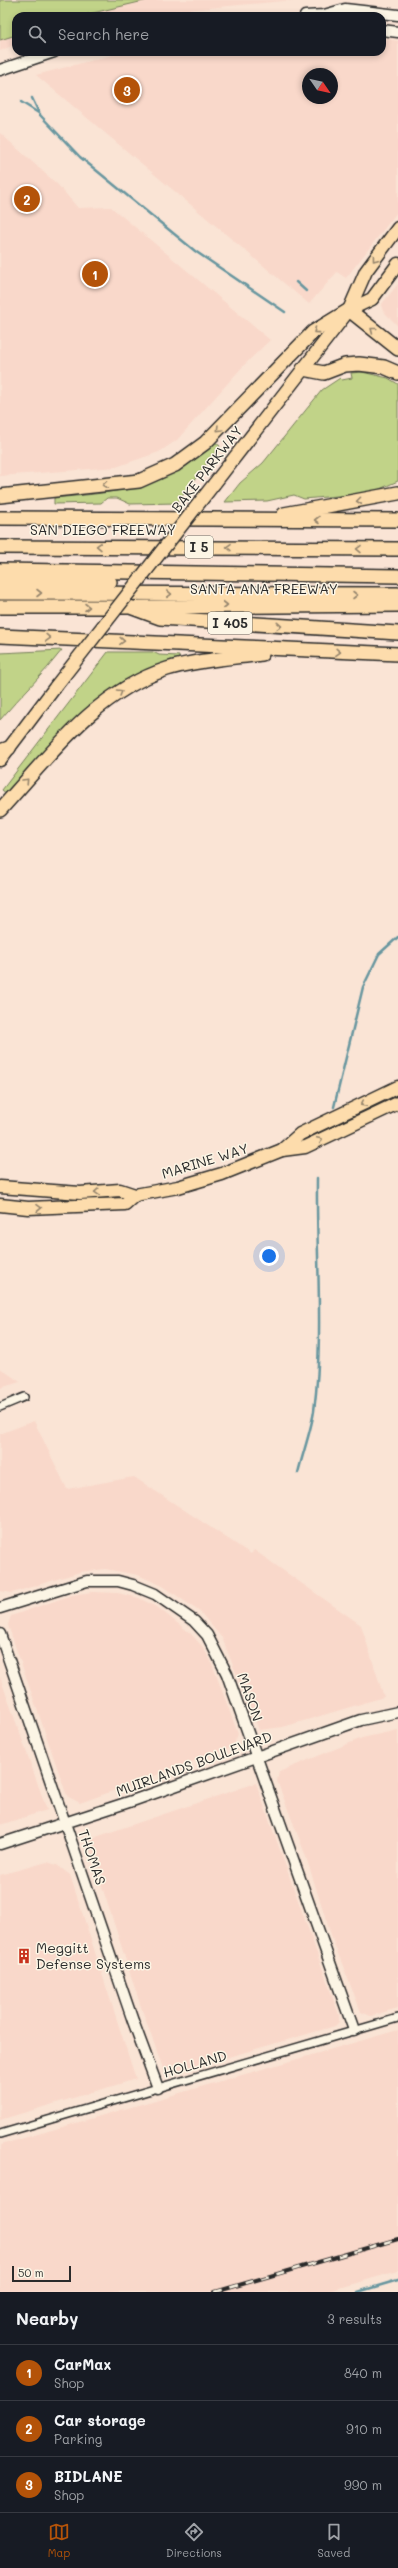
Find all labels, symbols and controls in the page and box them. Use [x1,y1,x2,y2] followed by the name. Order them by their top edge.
[12,12,386,56] search box
[26,23,48,45] icon: search
[58,24,149,44] text: Search here
[302,68,338,104] north arrow
[114,75,140,105] pin: 3
[14,184,40,214] pin: 2
[372,255,379,262] one-way arrow
[82,259,108,289] pin: 1
[313,326,320,333] one-way arrow
[371,327,378,334] one-way arrow
[167,421,246,516] street label: BAKE PARKWAY
[216,424,224,432] one-way arrow
[102,480,108,489] one-way arrow
[356,496,362,505] one-way arrow
[314,516,320,524] one-way arrow
[30,520,176,539] street label: SAN DIEGO FREEWAY
[185,536,213,558] road number: I 5
[96,542,102,550] one-way arrow
[226,543,232,551] one-way arrow
[356,545,362,553] one-way arrow
[190,579,338,598] street label: SANTA ANA FREEWAY
[36,589,42,597] one-way arrow
[166,590,172,598] one-way arrow
[352,591,358,599] one-way arrow
[222,601,228,609] one-way arrow
[84,603,90,611] one-way arrow
[208,612,252,634] road number: I 405
[276,621,282,630] one-way arrow
[45,634,51,642] one-way arrow
[119,637,125,645] one-way arrow
[335,647,341,656] one-way arrow
[116,689,123,696] one-way arrow
[22,778,29,786] one-way arrow
[360,1099,367,1107] one-way arrow
[315,1137,323,1145] one-way arrow
[159,1138,251,1183] street label: MARINE WAY
[94,1187,100,1196] one-way arrow
[36,1204,42,1212] one-way arrow
[259,1246,279,1266] your location
[233,1670,268,1724] street label: MASON
[113,1726,274,1801] street label: MUIRLANDS BOULEVARD
[74,1827,111,1887] street label: THOMAS
[36,1938,151,1973] place label: Meggitt Defense Systems
[15,1947,33,1965] building icon: Meggitt Defense Systems
[161,2045,229,2082] street label: HOLLAND
[12,2264,71,2283] scale bar
[18,2265,44,2280] text: 50 m
[16,2307,78,2329] text: Nearby
[327,2310,382,2327] text: 3 results
[54,2354,111,2374] text: CarMax
[26,2364,32,2381] text: 1
[344,2364,382,2381] text: 840 m
[54,2374,84,2391] text: Shop
[54,2410,146,2430] text: Car storage
[25,2420,33,2437] text: 2
[346,2420,382,2437] text: 910 m
[54,2430,102,2447] text: Parking
[54,2466,123,2486] text: BIDLANE
[25,2476,33,2493] text: 3
[344,2476,382,2493] text: 990 m
[54,2486,84,2503] text: Shop
[48,2521,70,2560] tab: Map
[166,2521,222,2560] tab: Directions
[317,2521,350,2560] tab: Saved

